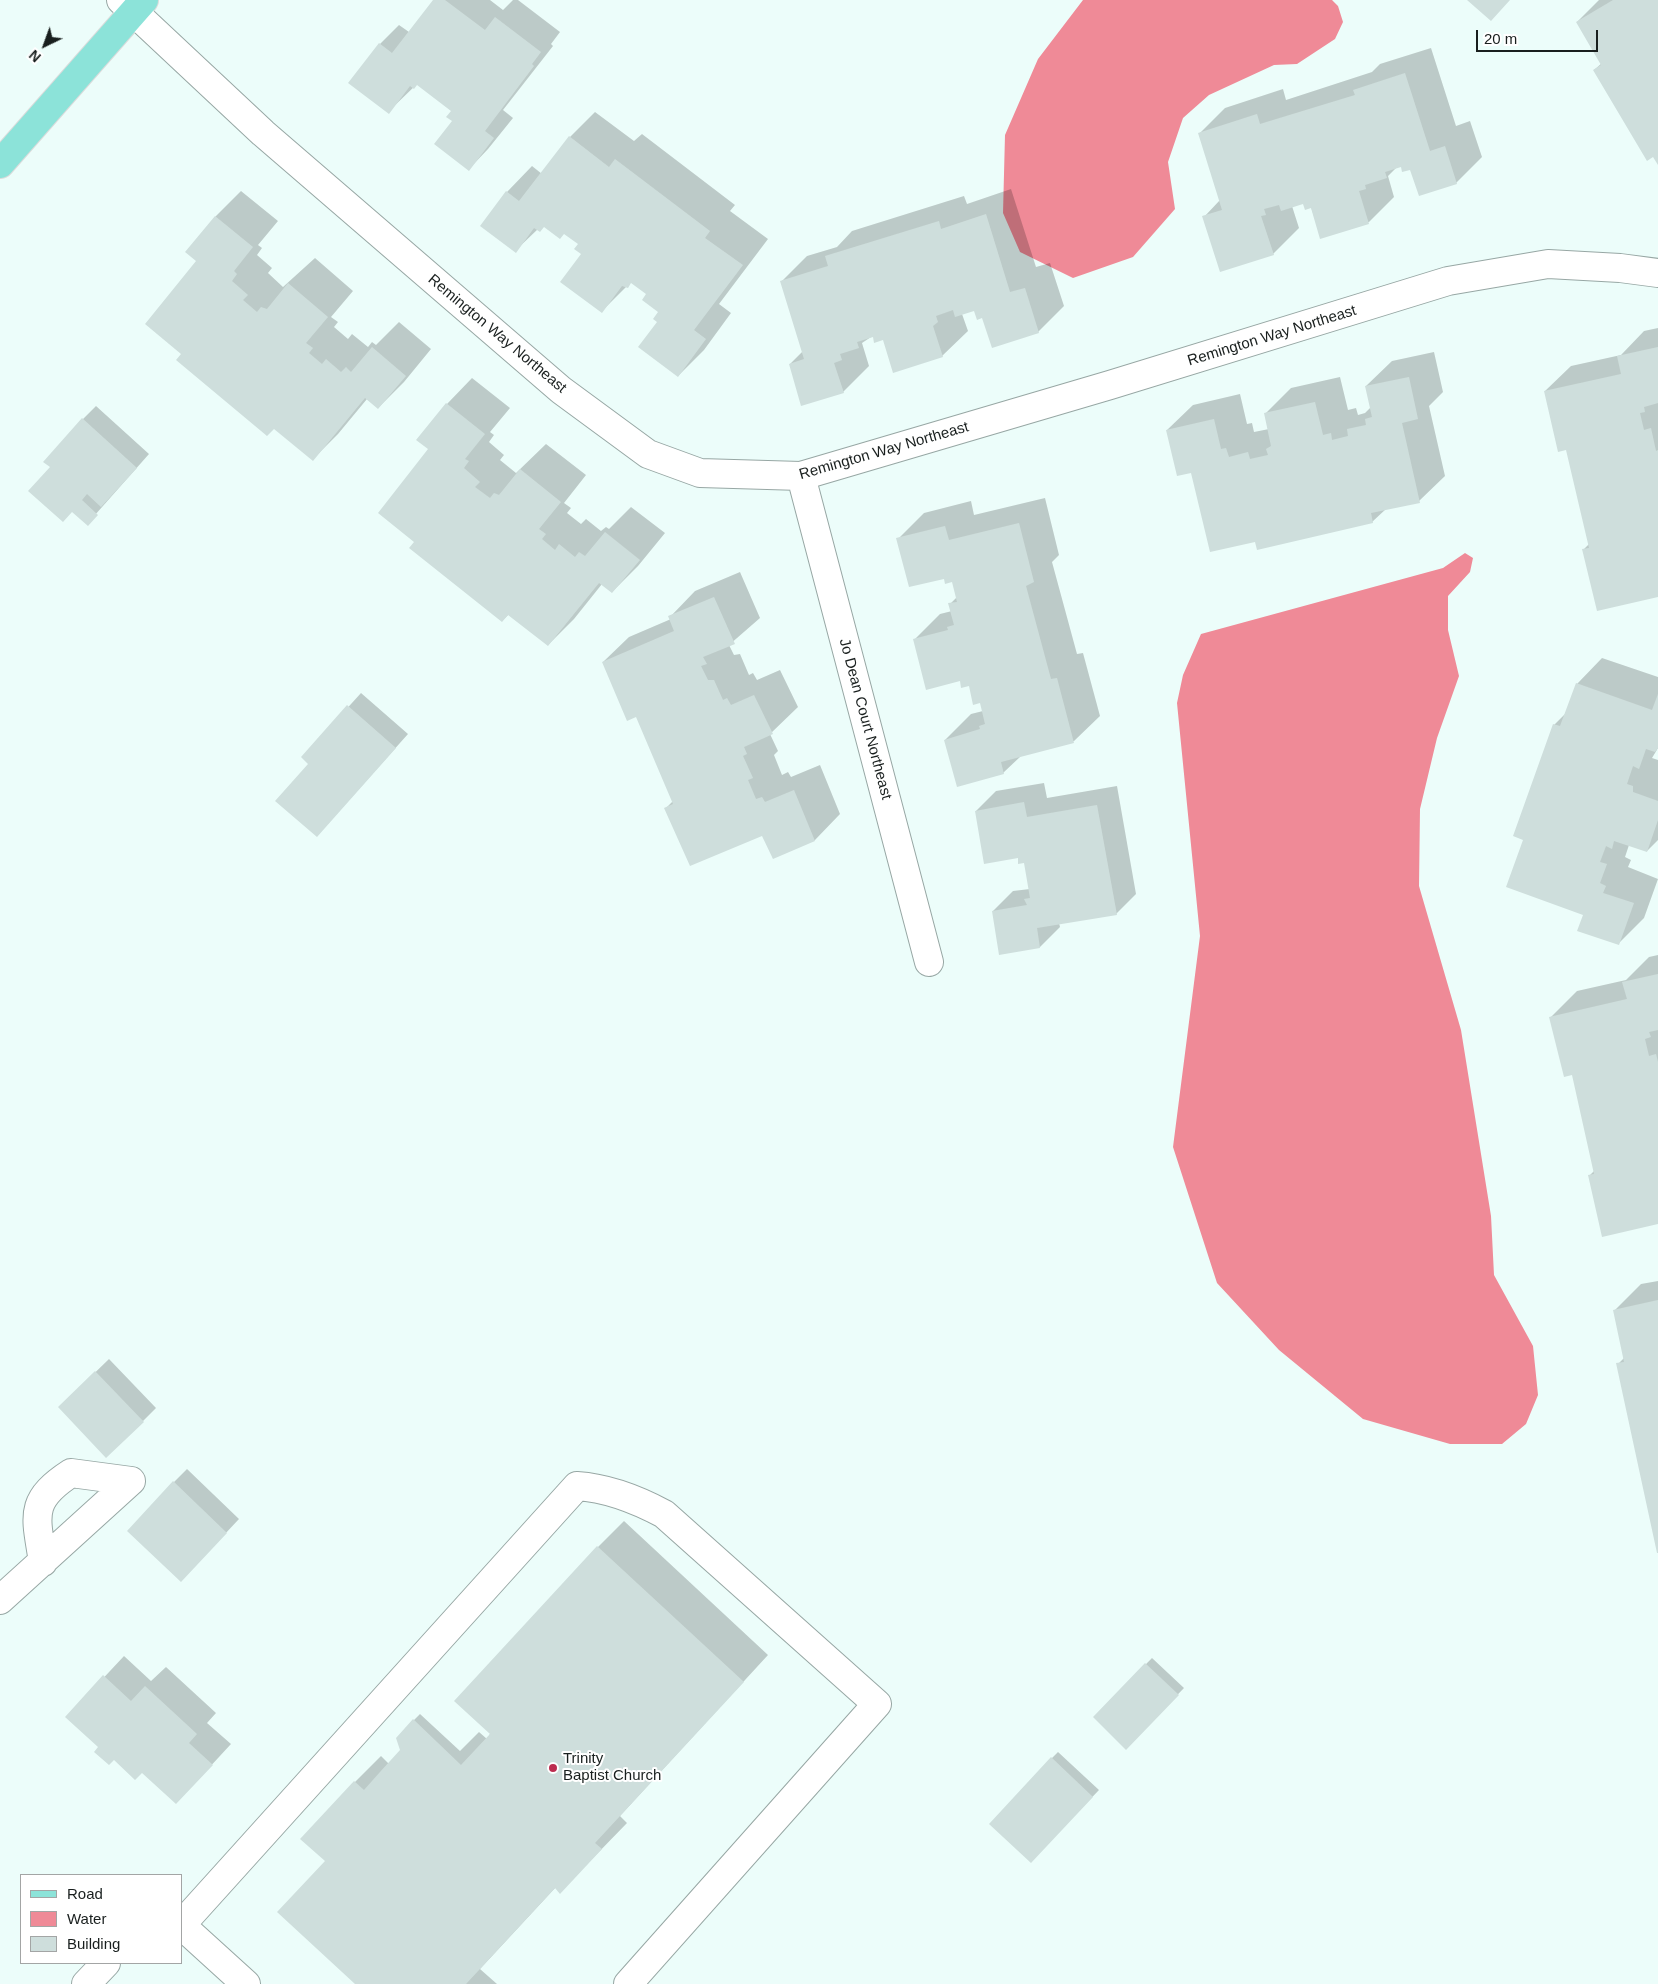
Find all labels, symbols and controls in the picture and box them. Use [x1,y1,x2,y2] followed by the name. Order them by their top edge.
[20,20,70,70] north arrow
[1478,20,1600,52] scale bar
[1484,30,1517,47] text: 20 m
[26,47,44,65] text: N
[424,271,570,397] street label: Remington Way Northeast
[1186,302,1358,370] street label: Remington Way Northeast
[797,418,971,484] street label: Remington Way Northeast
[835,637,895,801] street label: Jo Dean Court Northeast
[563,1750,661,1785] place label: Trinity Baptist Church
[547,1762,559,1774] marker: Trinity Baptist Church
[20,1874,182,1964] legend
[67,1885,103,1902] text: Road
[67,1910,106,1927] text: Water
[67,1935,120,1952] text: Building

